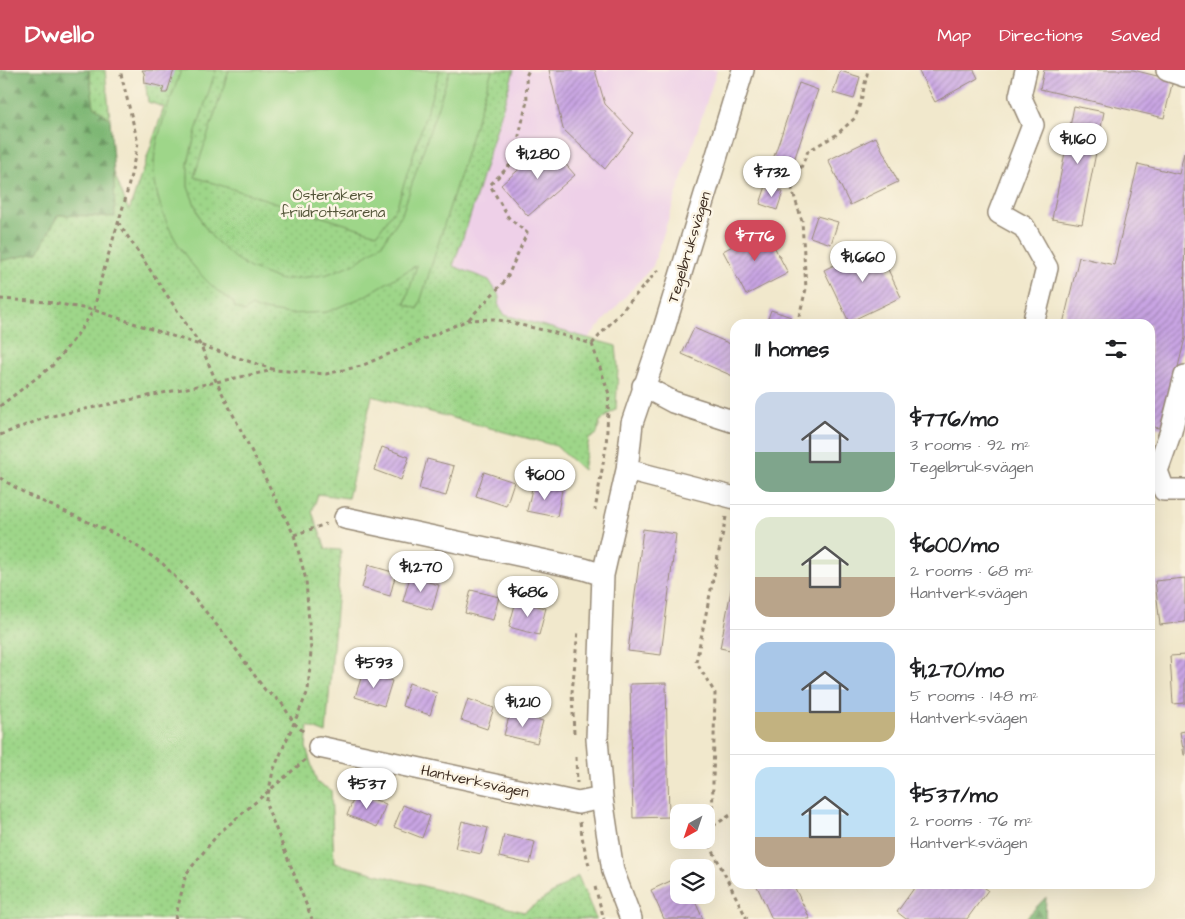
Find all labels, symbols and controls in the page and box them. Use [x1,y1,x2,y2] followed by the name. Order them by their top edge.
[25,18,94,52] text: Dwello
[937,23,971,48] text: Map
[999,23,1083,48] text: Directions
[1111,23,1160,48] text: Saved
[1037,122,1119,165] pin: $1,160
[1060,128,1096,150] text: $1,160
[497,138,579,180] pin: $1,280
[516,143,560,165] text: $1,280
[742,156,802,198] pin: $732
[754,161,790,183] text: $732
[281,185,386,223] park label: Österåkers friidrottsarena
[663,188,718,306] street label: Tegelbruksvägen
[725,220,785,262] pin: $776
[736,225,774,247] text: $776
[822,240,904,283] pin: $1,660
[841,246,885,268] text: $1,660
[755,335,829,364] text: 11 homes
[1102,335,1130,363] icon: filters
[910,405,998,434] text: $776/mo
[795,412,855,472] icon: home
[910,434,1030,456] text: 3 rooms · 92 m²
[910,456,1033,478] text: Tegelbruksvägen
[515,458,575,501] pin: $600
[525,464,565,486] text: $600
[910,531,999,560] text: $600/mo
[795,537,855,597] icon: home
[380,550,462,593] pin: $1,270
[400,556,442,578] text: $1,270
[910,560,1033,582] text: 2 rooms · 68 m²
[498,576,558,618] pin: $686
[508,581,548,603] text: $686
[910,582,1027,604] text: Hantverksvägen
[344,646,404,689] pin: $593
[355,652,393,674] text: $593
[910,656,1004,685] text: $1,270/mo
[795,662,855,722] icon: home
[910,685,1038,707] text: 5 rooms · 148 m²
[482,686,564,728] pin: $1,210
[505,691,541,713] text: $1,210
[910,707,1027,729] text: Hantverksvägen
[419,760,531,804] street label: Hantverksvägen
[337,768,397,810] pin: $537
[348,773,386,795] text: $537
[910,781,998,810] text: $537/mo
[795,787,855,847] icon: home
[670,804,715,849] north arrow
[670,804,715,904] map controls
[910,810,1033,832] text: 2 rooms · 76 m²
[910,832,1027,854] text: Hantverksvägen
[670,859,715,904] button: layers

